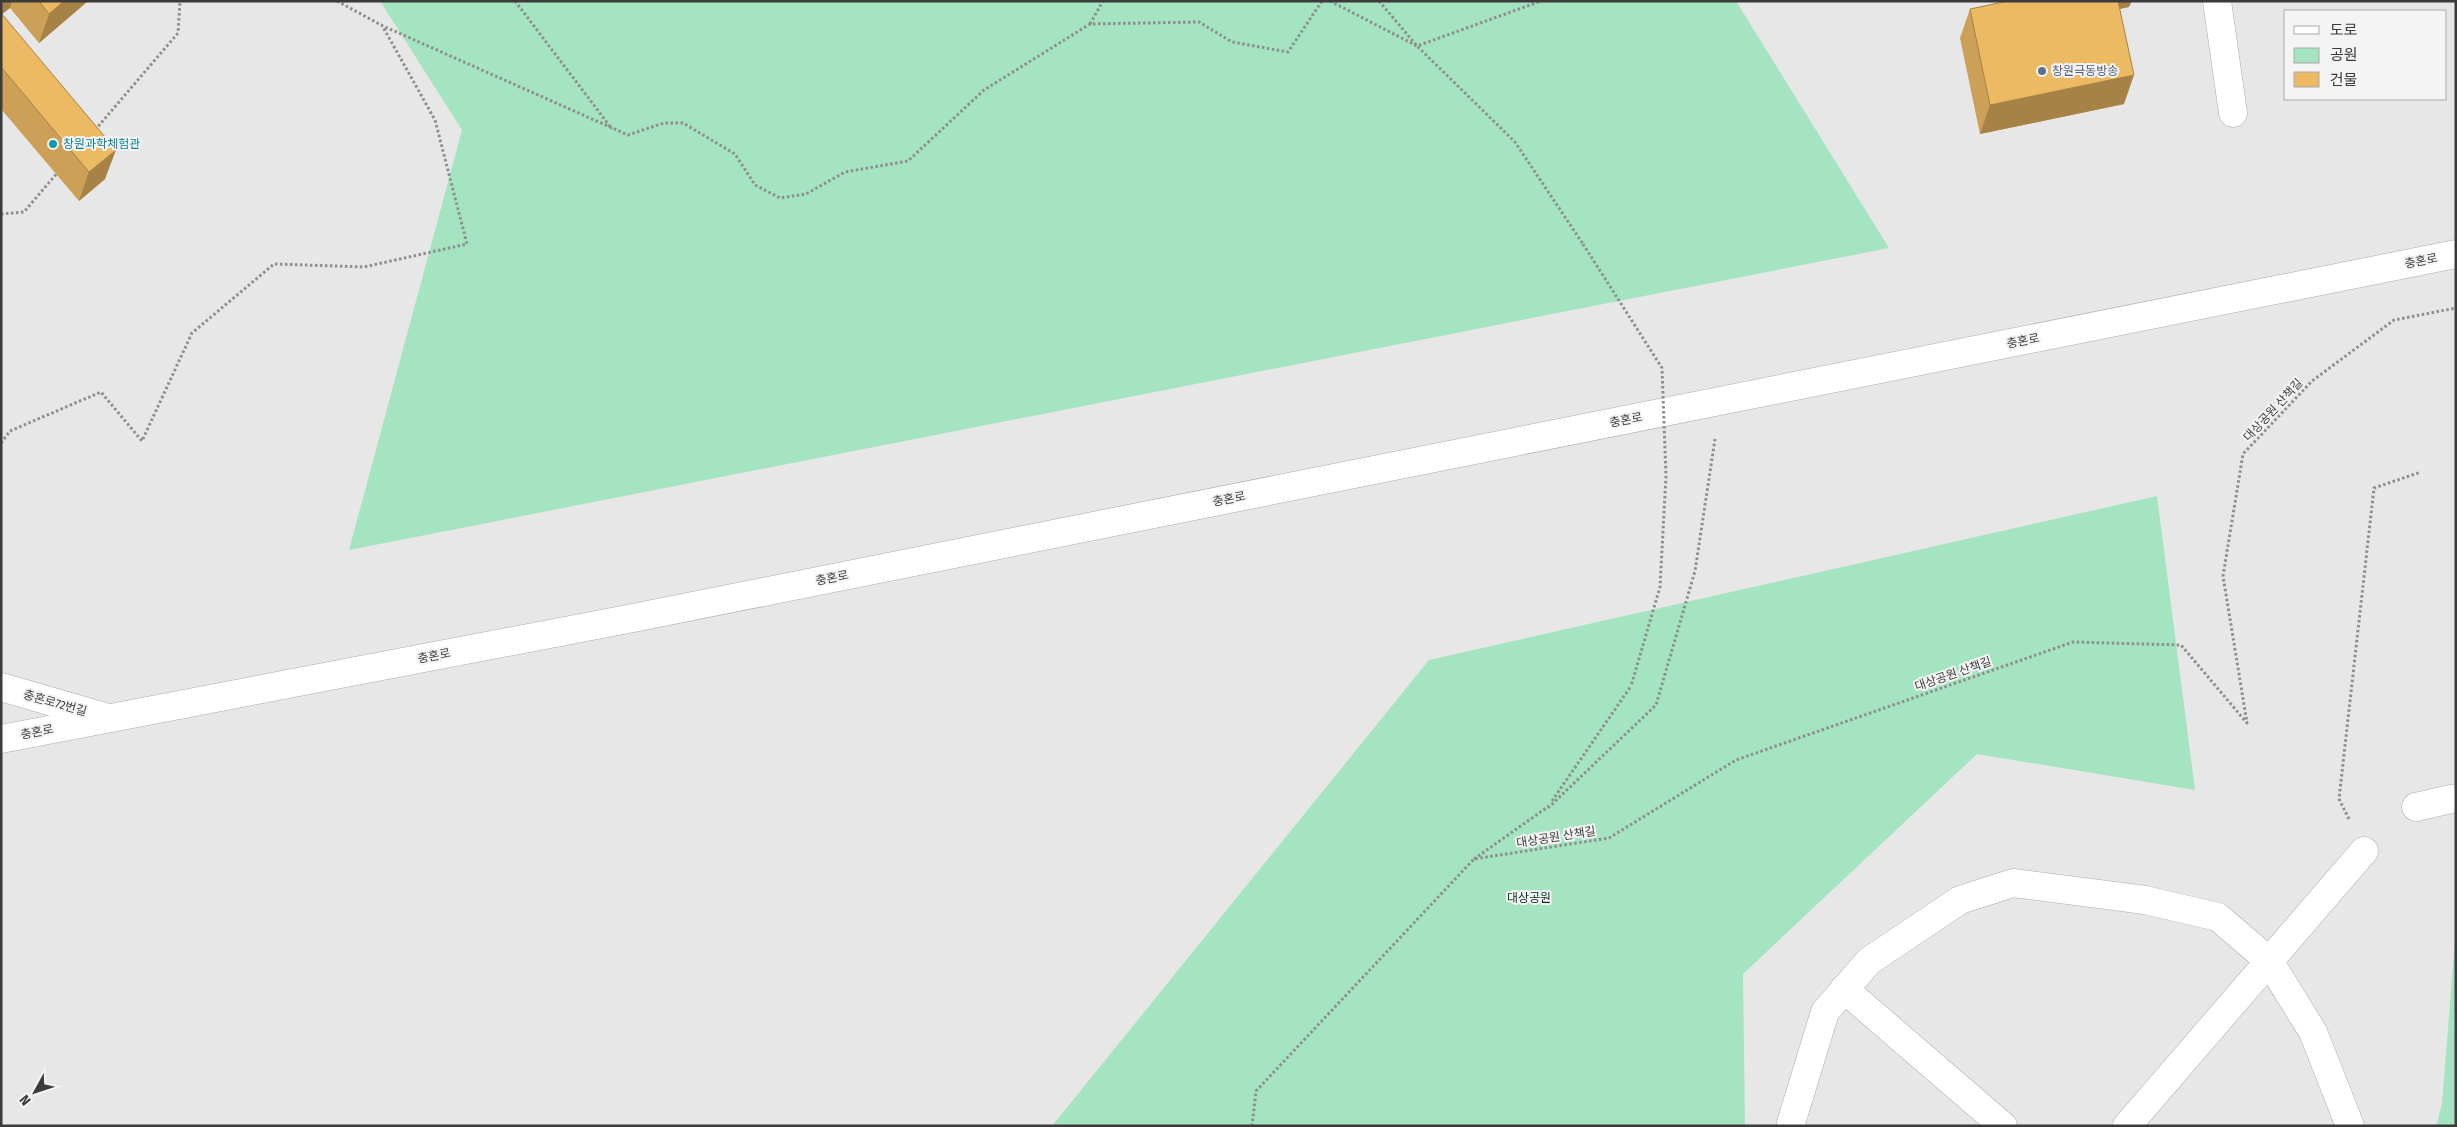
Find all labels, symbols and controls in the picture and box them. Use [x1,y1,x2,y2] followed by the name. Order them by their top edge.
[2284,10,2447,100] legend
[2330,21,2358,39] text: 도로
[2330,46,2358,64] text: 공원
[2052,64,2118,78] place label: 창원극동방송
[2036,65,2048,77] marker: 창원극동방송
[2330,71,2358,89] text: 건물
[63,137,140,151] place label: 창원과학체험관
[47,138,59,150] marker: 창원과학체험관
[2403,251,2439,271] street label: 충혼로
[2005,331,2041,351] street label: 충혼로
[2241,376,2305,444] street label: 대상공원 산책길
[1608,410,1644,430] street label: 충혼로
[1211,489,1247,509] street label: 충혼로
[814,568,850,588] street label: 충혼로
[416,646,452,666] street label: 충혼로
[1913,654,1993,694] street label: 대상공원 산책길
[22,687,88,719] street label: 충혼로72번길
[19,722,55,742] street label: 충혼로
[1515,824,1597,850] street label: 대상공원 산책길
[1507,891,1551,905] park label: 대상공원
[10,1067,60,1117] north arrow
[16,1091,35,1109] text: N

